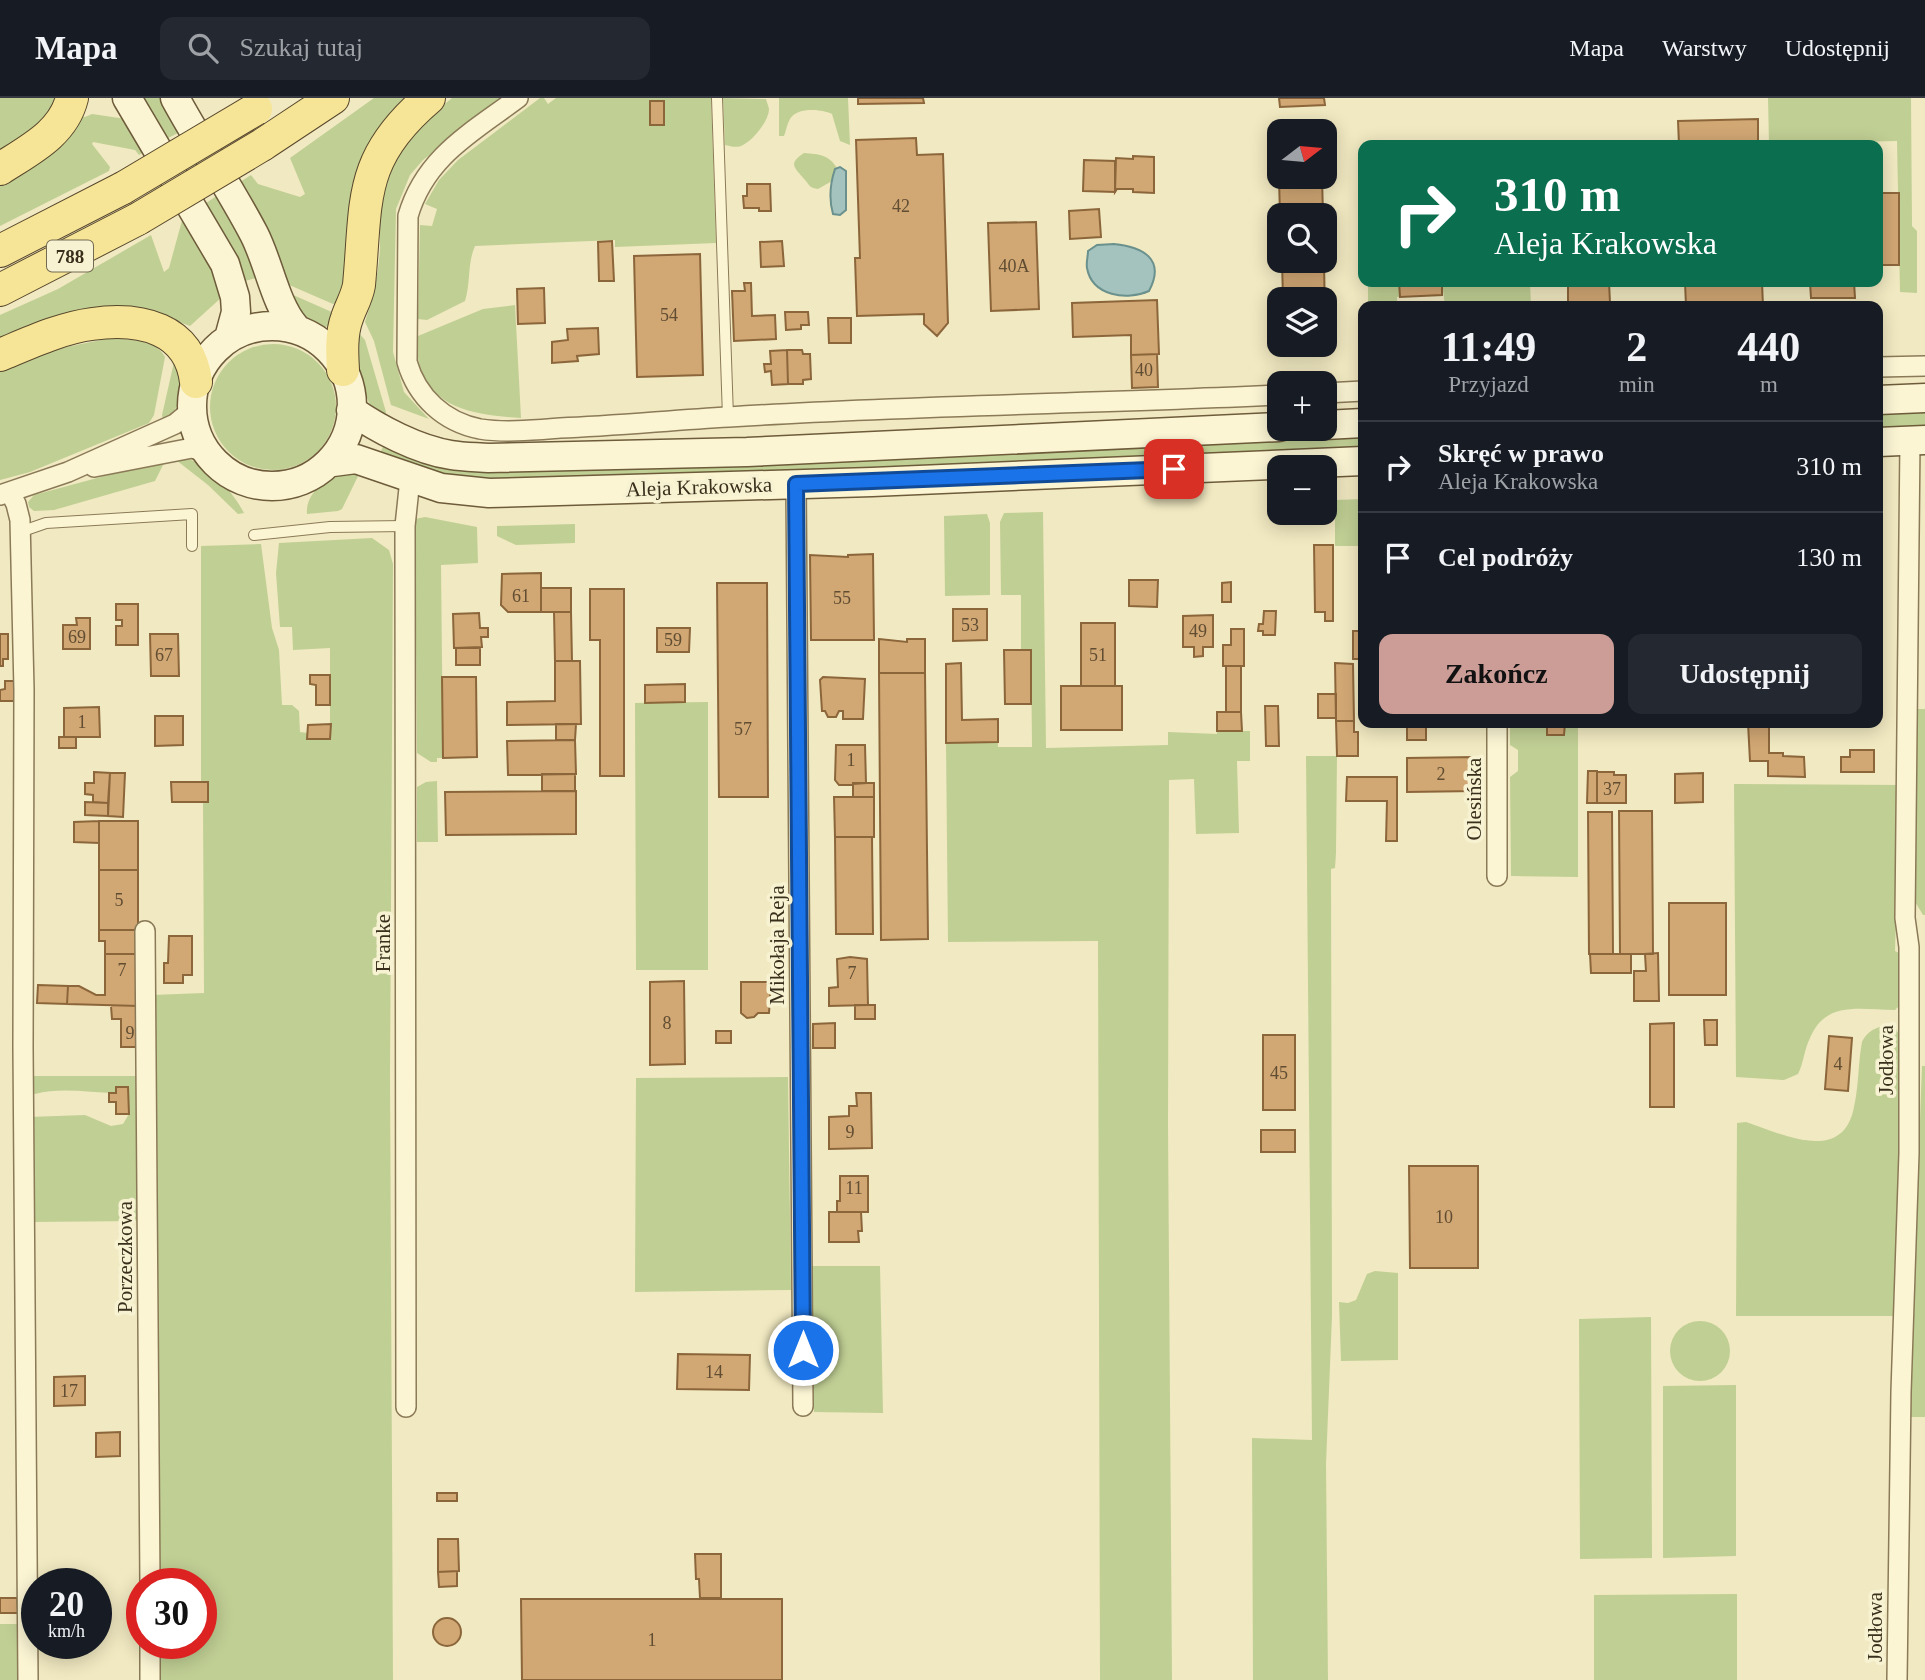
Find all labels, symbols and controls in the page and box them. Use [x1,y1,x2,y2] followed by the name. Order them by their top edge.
[160,17,650,80] search box
[184,29,222,67] icon: search
[35,30,118,66] text: Mapa
[240,33,363,62] text: Szukaj tutaj
[1569,35,1624,61] text: Mapa
[1662,35,1747,61] text: Warstwy
[1785,35,1890,61] text: Udostępnij
[1267,119,1337,189] north arrow
[1267,119,1337,525] map controls
[1494,167,1621,222] text: 310 m
[1379,168,1470,259] icon: right
[892,196,910,216] house number: 42
[1267,203,1337,273] button: search
[1494,225,1717,261] text: Aleja Krakowska
[47,240,93,272] road number: 788
[999,256,1030,276] house number: 40A
[1267,287,1337,357] button: layers
[660,305,678,325] house number: 54
[1441,324,1536,370] text: 11:49
[1626,324,1647,370] text: 2
[1737,324,1800,370] text: 440
[1135,360,1153,380] house number: 40
[1267,371,1337,441] button: +
[1448,372,1529,397] text: Przyjazd
[1619,372,1655,397] text: min
[1760,372,1778,397] text: m
[1144,439,1204,499] pin
[1438,439,1604,468] text: Skręć w prawo
[1379,448,1417,486] icon: right
[1155,450,1193,488] icon: arrive
[1796,452,1862,481] text: 310 m
[1267,455,1337,525] button: −
[1438,469,1598,494] text: Aleja Krakowska
[625,472,773,502] street label: Aleja Krakowska
[1379,539,1417,577] icon: arrive
[1438,543,1573,572] text: Cel podróży
[1796,543,1862,572] text: 130 m
[512,586,530,606] house number: 61
[833,588,851,608] house number: 55
[961,615,979,635] house number: 53
[1189,621,1207,641] house number: 49
[68,627,86,647] house number: 69
[664,630,682,650] house number: 59
[1379,634,1614,714] button: Zakończ
[1628,634,1862,714] button: Udostępnij
[155,645,173,665] house number: 67
[1089,645,1107,665] house number: 51
[78,712,87,732] house number: 1
[734,719,752,739] house number: 57
[847,750,856,770] house number: 1
[1462,757,1486,840] street label: Olesińska
[1437,764,1446,784] house number: 2
[1603,779,1621,799] house number: 37
[765,885,789,1005] street label: Mikołaja Reja
[115,890,124,910] house number: 5
[371,914,395,972] street label: Franke
[118,960,127,980] house number: 7
[848,963,857,983] house number: 7
[663,1013,672,1033] house number: 8
[126,1023,135,1043] house number: 9
[1874,1024,1898,1095] street label: Jodłowa
[1834,1054,1843,1074] house number: 4
[1270,1063,1288,1083] house number: 45
[846,1122,855,1142] house number: 9
[845,1178,863,1198] house number: 11
[113,1200,137,1313] street label: Porzeczkowa
[1435,1207,1453,1227] house number: 10
[766,1313,840,1387] position arrow
[705,1362,723,1382] house number: 14
[60,1381,78,1401] house number: 17
[126,1568,217,1659] speed limit sign: 30
[49,1585,84,1624] text: 20
[1863,1591,1887,1662] street label: Jodłowa
[48,1621,85,1641] text: km/h
[648,1630,657,1650] house number: 1

